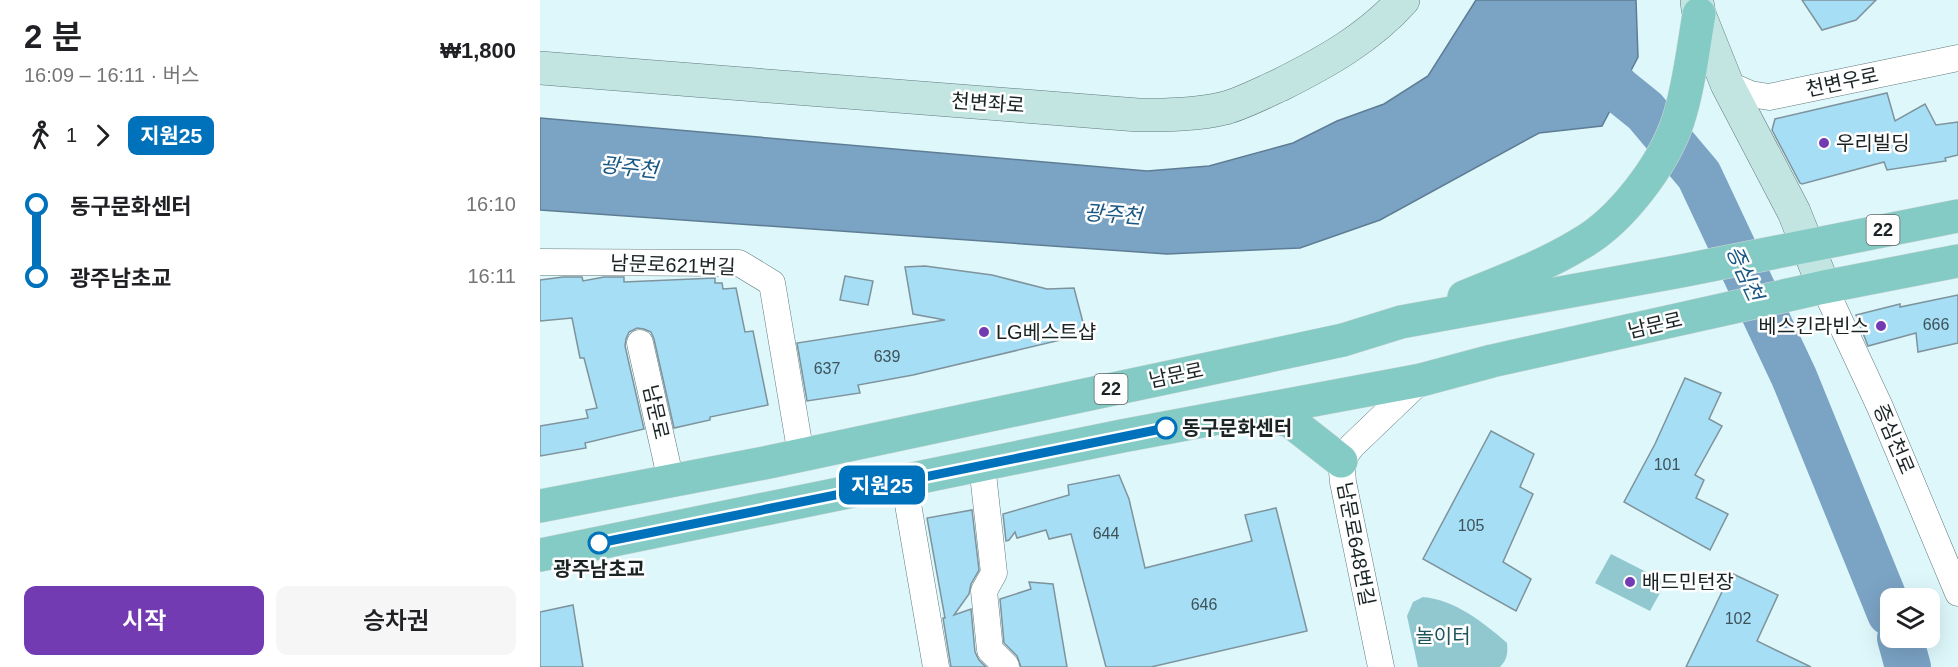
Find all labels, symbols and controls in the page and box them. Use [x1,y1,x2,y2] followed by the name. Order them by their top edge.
[24,18,82,55] text: 2 분
[440,38,516,63] text: ₩1,800
[24,64,199,86] text: 16:09 – 16:11 · 버스
[1804,64,1880,100] street label: 천변우로
[951,89,1025,117] street label: 천변좌로
[24,119,57,152] icon: walk
[86,119,119,152] icon: forward
[66,124,77,146] text: 1
[140,124,202,147] text: 지원25
[1836,132,1910,154] place label: 우리빌딩
[1817,136,1831,150] marker: 우리빌딩
[599,153,662,182] water label: 광주천
[466,193,516,215] text: 16:10
[70,194,191,219] text: 동구문화센터
[1083,201,1145,228] water label: 광주천
[1866,215,1900,245] road number: 22
[1722,242,1769,307] water label: 증심천
[610,252,736,278] street label: 남문로621번길
[467,265,516,287] text: 16:11
[70,266,171,291] text: 광주남초교
[1626,308,1684,342] street label: 남문로
[1759,315,1869,337] place label: 베스킨라빈스
[1923,316,1949,333] house number: 666
[1874,319,1888,333] marker: 베스킨라빈스
[996,321,1096,343] place label: LG베스트샵
[977,325,991,339] marker: LG베스트샵
[874,348,900,365] house number: 639
[1147,359,1205,391] street label: 남문로
[814,360,840,377] house number: 637
[1094,374,1128,404] road number: 22
[639,383,673,441] street label: 남문로
[1869,401,1919,477] street label: 증심천로
[1155,417,1177,439] marker: 동구문화센터
[1182,417,1292,439] place label: 동구문화센터
[1654,456,1680,473] house number: 101
[840,466,924,504] line badge: 지원25
[851,474,913,497] text: 지원25
[1333,480,1379,608] street label: 남문로648번길
[1458,517,1484,534] house number: 105
[1093,525,1119,542] house number: 644
[588,532,610,554] marker: 광주남초교
[553,558,645,580] place label: 광주남초교
[1642,571,1734,593] place label: 배드민턴장
[1623,575,1637,589] marker: 배드민턴장
[24,586,264,655] button: 시작
[276,586,516,655] button: 승차권
[1880,588,1940,648] map controls
[1880,588,1940,648] button: layers
[1191,596,1217,613] house number: 646
[1725,610,1751,627] house number: 102
[1415,625,1471,647] park label: 놀이터

